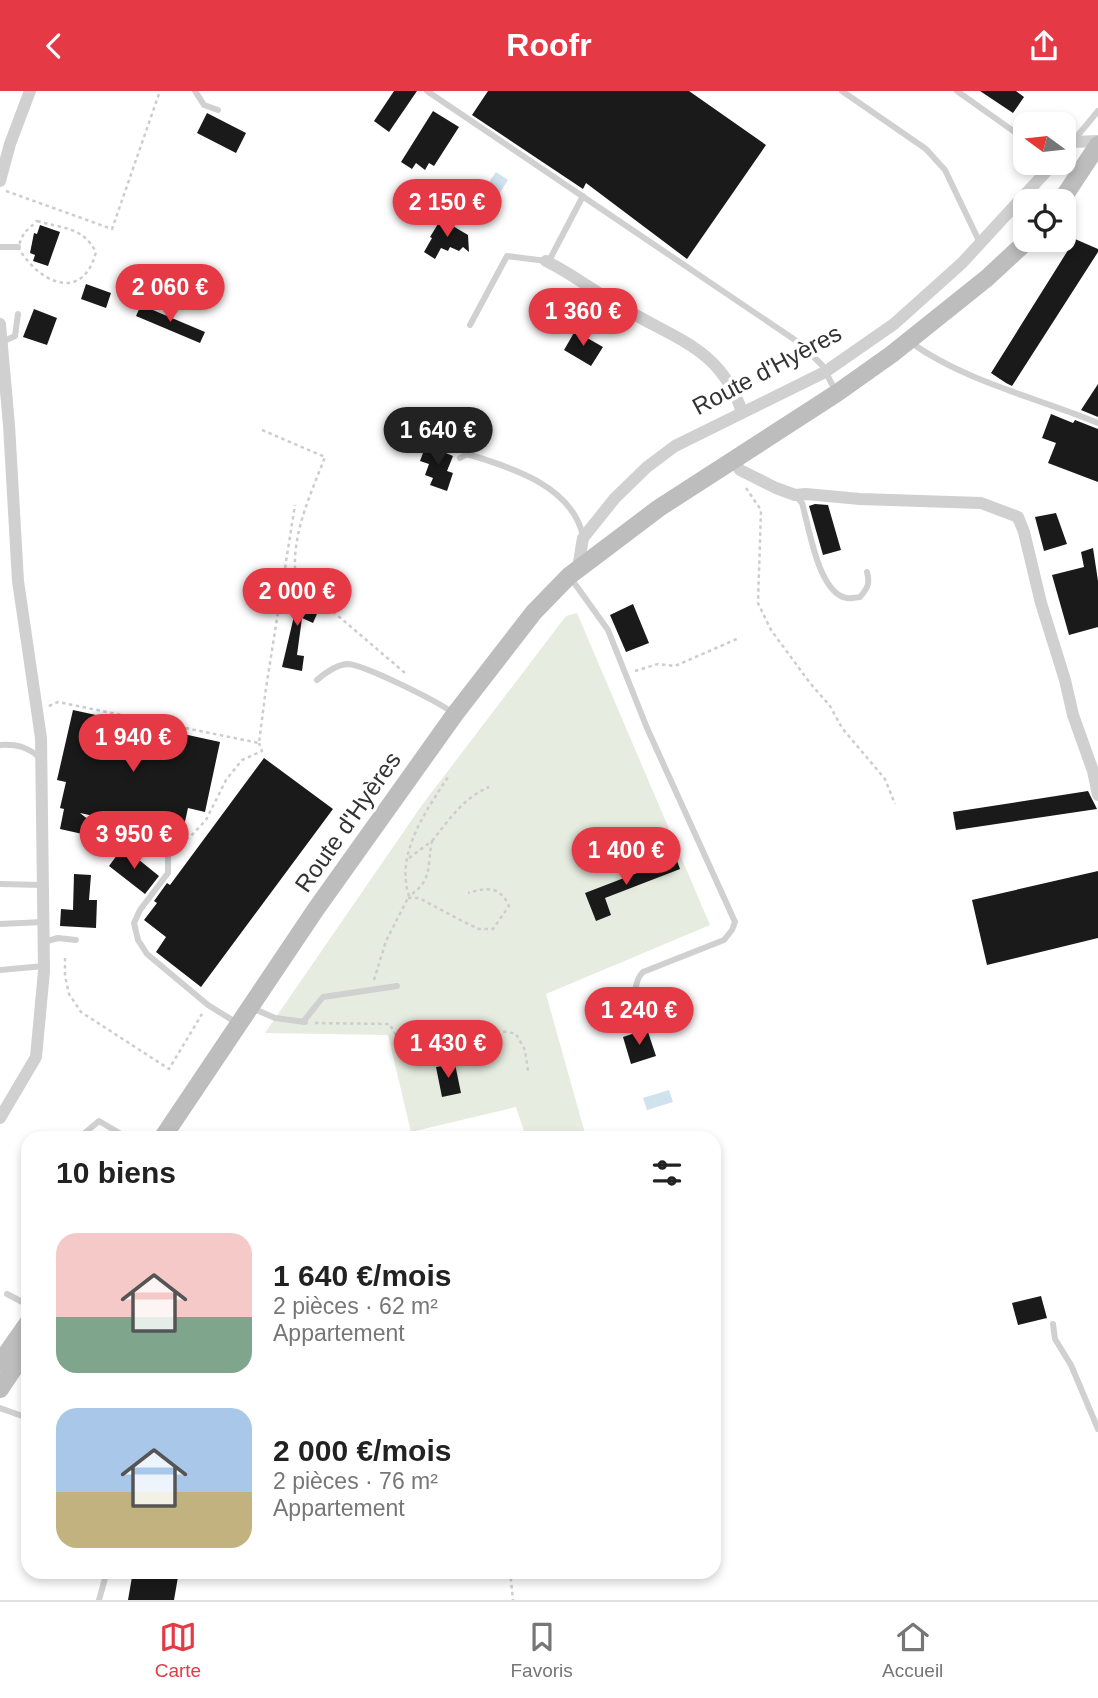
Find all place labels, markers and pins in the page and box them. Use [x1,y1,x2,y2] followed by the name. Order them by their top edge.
[382,179,512,239] pin: 2 150 €
[105,265,235,324] pin: 2 060 €
[518,289,648,348] pin: 1 360 €
[373,407,503,467] pin: 1 640 €
[232,568,362,628] pin: 2 000 €
[68,715,198,774] pin: 1 940 €
[69,811,199,871] pin: 3 950 €
[561,827,691,887] pin: 1 400 €
[574,988,704,1047] pin: 1 240 €
[383,1021,513,1080] pin: 1 430 €

